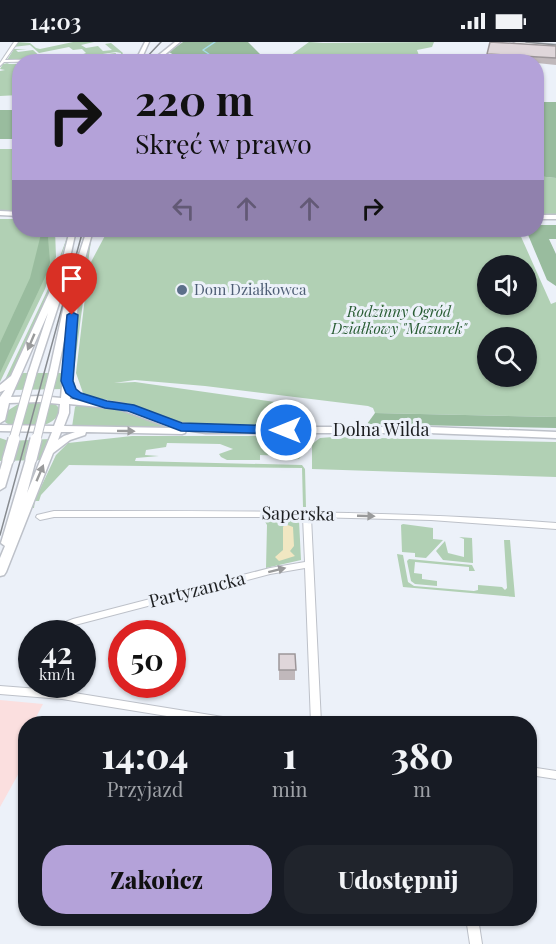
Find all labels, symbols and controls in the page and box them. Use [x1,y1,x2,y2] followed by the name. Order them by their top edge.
[30,6,81,36] text: 14:03
[135,71,254,127] text: 220 m
[36,78,114,156] icon: right
[135,125,312,161] text: Skręć w prawo
[167,192,200,225] icon: left
[230,192,263,225] icon: ahead
[293,192,326,225] icon: ahead
[356,192,389,225] icon: right
[46,253,97,315] pin
[477,255,537,387] map controls
[477,255,537,315] button: sound
[55,262,88,295] icon: arrive
[194,279,307,299] place label: Dom Działkowca
[175,283,189,297] marker: Dom Działkowca
[330,301,468,338] park label: Rodzinny Ogród Działkowy "Mazurek"
[477,327,537,387] button: search
[26,333,35,351] one-way arrow
[254,398,318,462] position arrow
[333,417,429,441] street label: Dolna Wilda
[117,426,136,436] one-way arrow
[35,463,45,481] one-way arrow
[261,500,335,526] street label: Saperska
[356,511,375,520] one-way arrow
[268,564,286,574] one-way arrow
[146,565,247,613] street label: Partyzancka
[108,620,186,698] speed limit sign: 50
[41,632,73,672] text: 42
[39,664,75,684] text: km/h
[102,730,188,778] text: 14:04
[283,730,297,778] text: 1
[391,730,453,778] text: 380
[107,775,183,802] text: Przyjazd
[272,775,308,802] text: min
[413,775,431,802] text: m
[42,845,272,914] button: Zakończ
[284,845,513,914] button: Udostępnij

